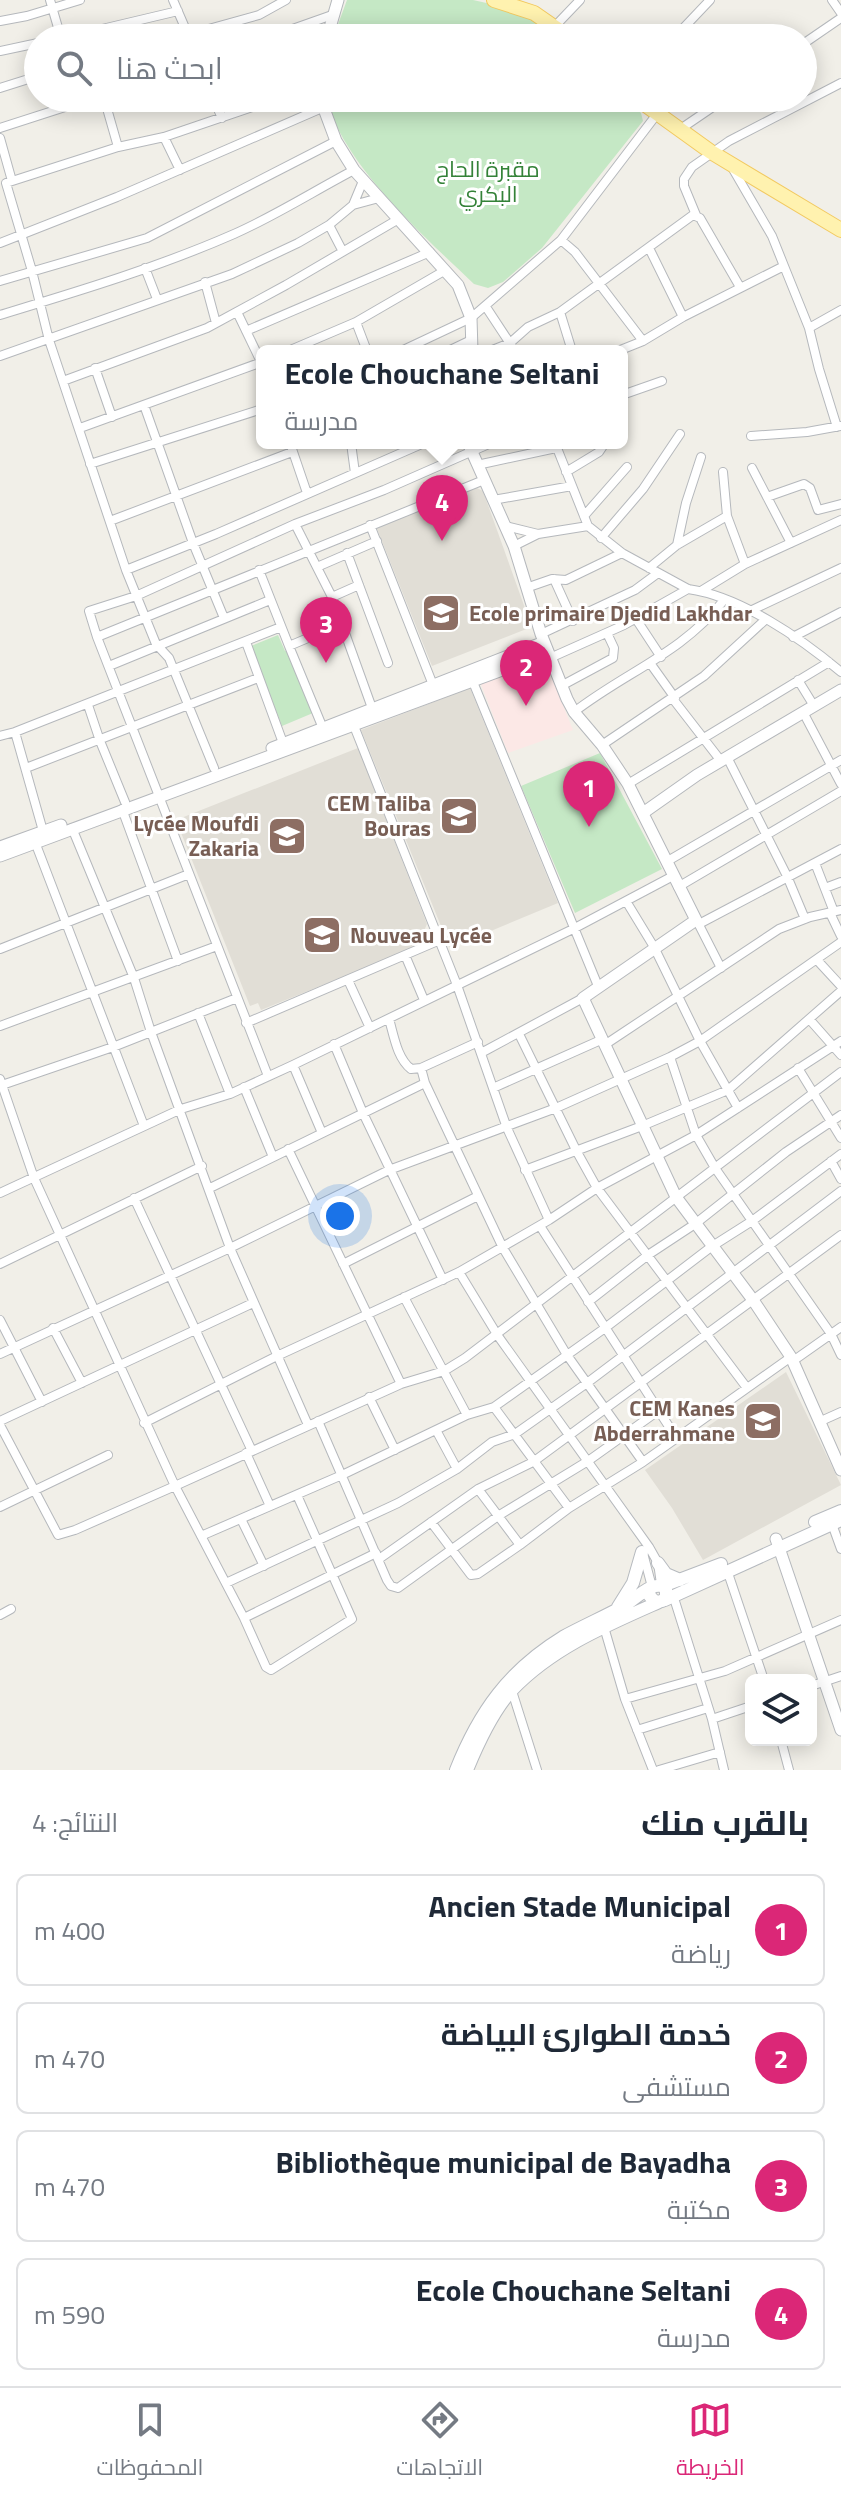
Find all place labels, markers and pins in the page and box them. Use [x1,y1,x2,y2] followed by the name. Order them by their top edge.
[416,475,468,541] pin: 4
[420,592,462,634] school or university icon: Ecole primaire Djedid Lakhdar
[469,596,752,630] place label: Ecole primaire Djedid Lakhdar
[300,597,352,663] pin: 3
[500,640,552,706] pin: 2
[563,761,615,827] pin: 1
[327,786,431,845] place label: CEM Taliba Bouras
[438,795,480,837] school or university icon: CEM Taliba Bouras
[133,806,259,865] place label: Lycée Moufdi Zakaria
[266,815,308,857] school or university icon: Lycée Moufdi Zakaria
[301,914,343,956] school or university icon: Nouveau Lycée
[350,918,492,952] place label: Nouveau Lycée
[594,1391,735,1450] place label: CEM Kanes Abderrahmane
[742,1400,784,1442] school or university icon: CEM Kanes Abderrahmane

